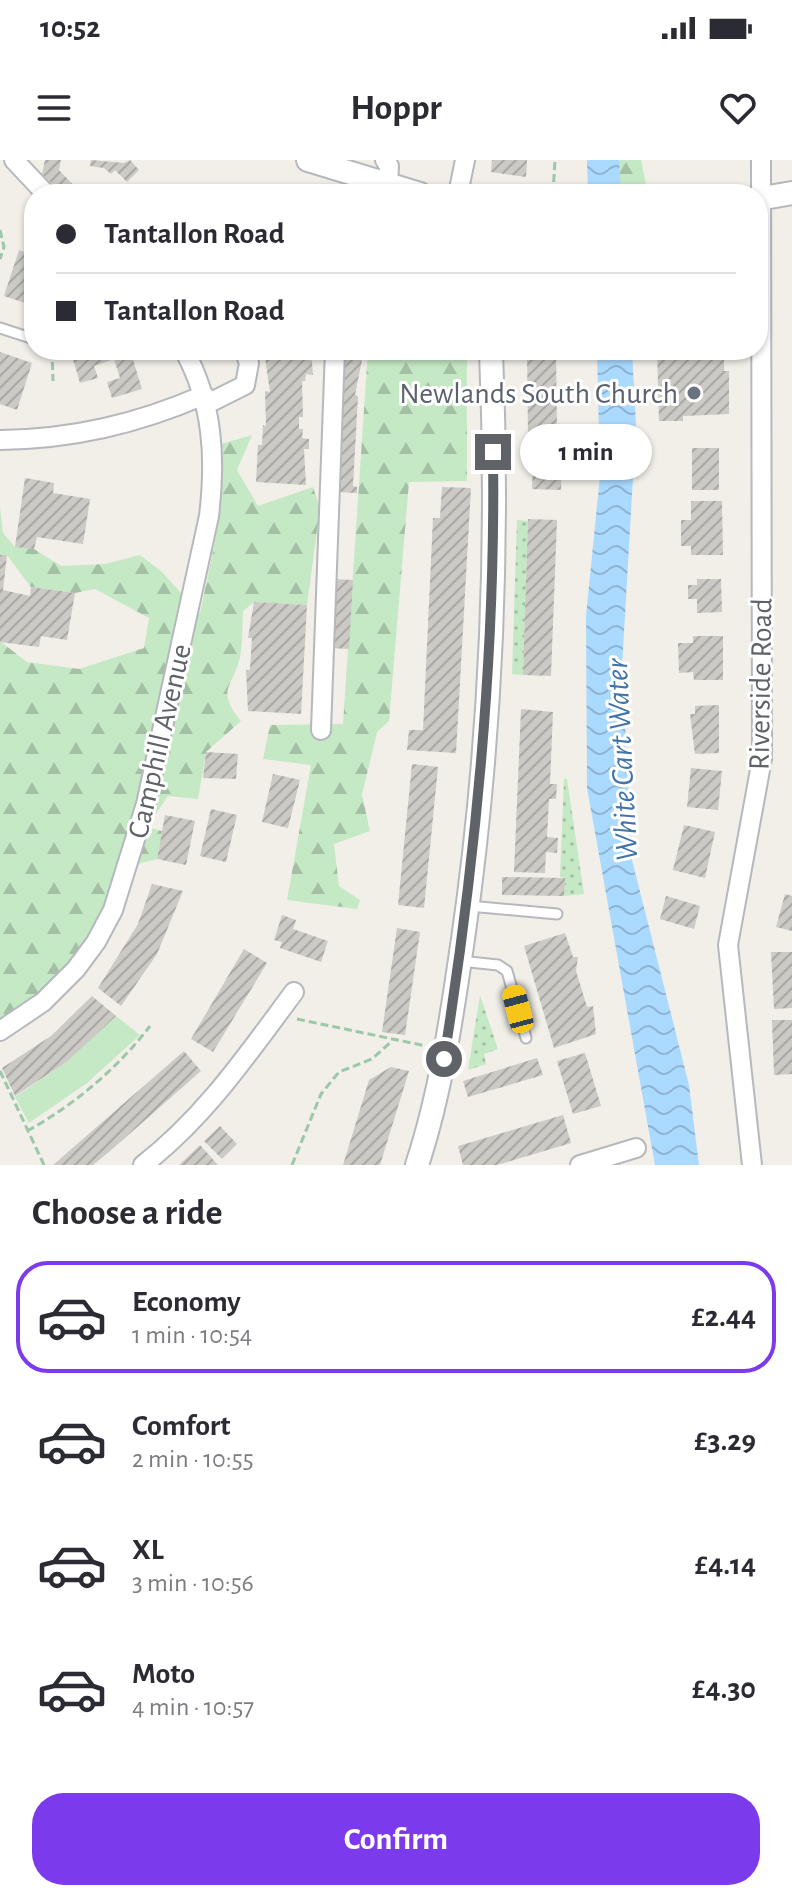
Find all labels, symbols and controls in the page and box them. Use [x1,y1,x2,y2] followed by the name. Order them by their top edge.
[40,13,100,43] text: 10:52
[32,86,76,130] icon: menu
[716,86,760,130] icon: heart
[350,90,442,126] text: Hoppr
[104,219,284,249] text: Tantallon Road
[104,296,284,326] text: Tantallon Road
[399,379,678,409] place label: Newlands South Church
[685,384,703,402] marker: Newlands South Church
[521,424,653,480] callout: 1 min
[475,434,511,470] route end
[559,439,613,465] text: 1 min
[745,598,777,770] street label: Riverside Road
[123,641,197,841] street label: Camphill Avenue
[601,656,643,862] water label: White Cart Water
[500,983,536,1035] car
[426,1041,462,1077] route start
[32,1195,222,1231] text: Choose a ride
[36,1281,108,1353] icon: car
[132,1287,241,1317] text: Economy
[691,1302,756,1332] text: £2.44
[132,1322,252,1348] text: 1 min · 10:54
[36,1405,108,1477] icon: car
[132,1411,231,1441] text: Comfort
[694,1426,756,1456] text: £3.29
[132,1446,254,1472] text: 2 min · 10:55
[36,1529,108,1601] icon: car
[132,1535,164,1565] text: XL
[695,1550,756,1580] text: £4.14
[132,1570,254,1596] text: 3 min · 10:56
[36,1653,108,1725] icon: car
[132,1659,195,1689] text: Moto
[692,1674,756,1704] text: £4.30
[132,1694,254,1720] text: 4 min · 10:57
[32,1793,760,1885] button: Confirm

